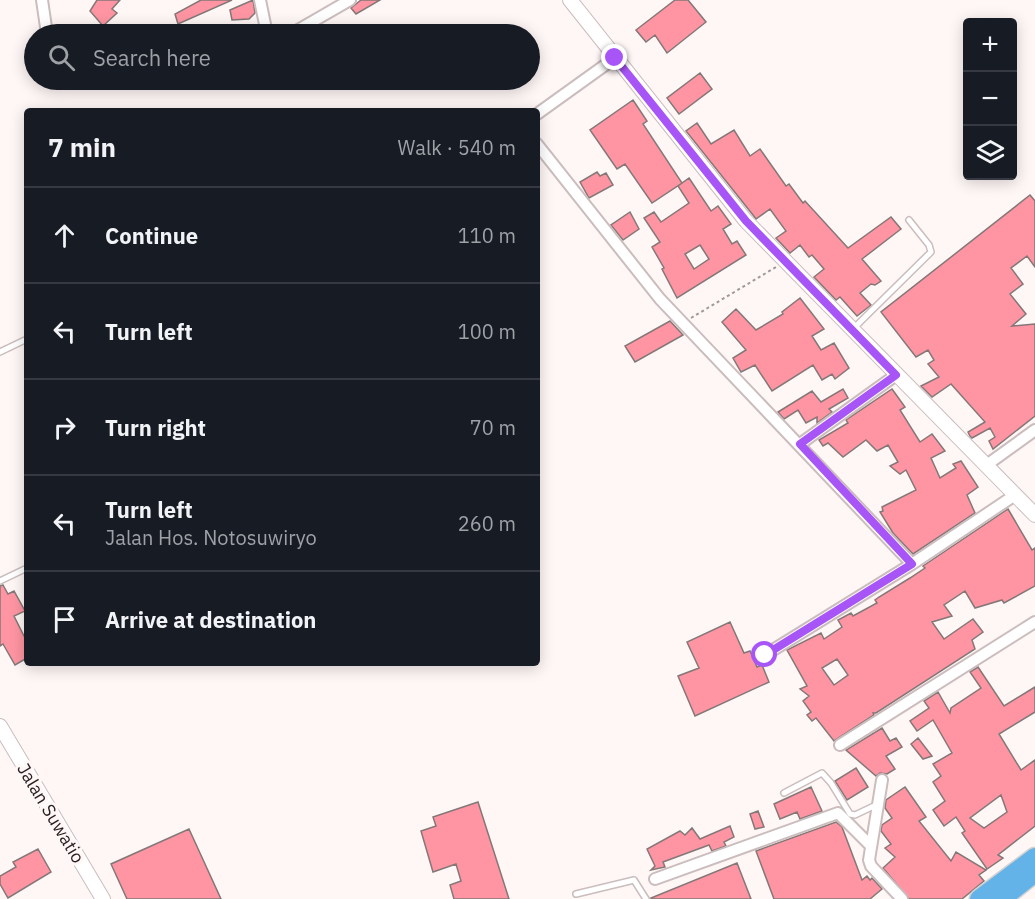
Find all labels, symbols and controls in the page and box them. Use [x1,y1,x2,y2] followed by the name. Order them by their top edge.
[963,18,1017,180] map controls
[963,18,1017,72] button: +
[24,24,540,90] search box
[45,41,78,74] icon: search
[93,43,211,72] text: Search here
[601,44,627,70] route end
[963,72,1017,126] button: −
[963,126,1017,180] button: layers
[48,130,116,164] text: 7 min
[398,134,516,161] text: Walk · 540 m
[48,219,81,252] icon: ahead
[105,221,198,250] text: Continue
[458,222,516,249] text: 110 m
[48,315,81,348] icon: left
[105,317,193,346] text: Turn left
[458,318,516,345] text: 100 m
[48,411,81,444] icon: right
[105,413,206,442] text: Turn right
[470,414,516,441] text: 70 m
[105,495,193,524] text: Turn left
[48,507,81,540] icon: left
[458,510,516,537] text: 260 m
[105,524,317,551] text: Jalan Hos. Notosuwiryo
[48,603,81,636] icon: arrive
[105,605,316,634] text: Arrive at destination
[751,641,777,667] route start
[12,759,90,867] street label: Jalan Suwatio

